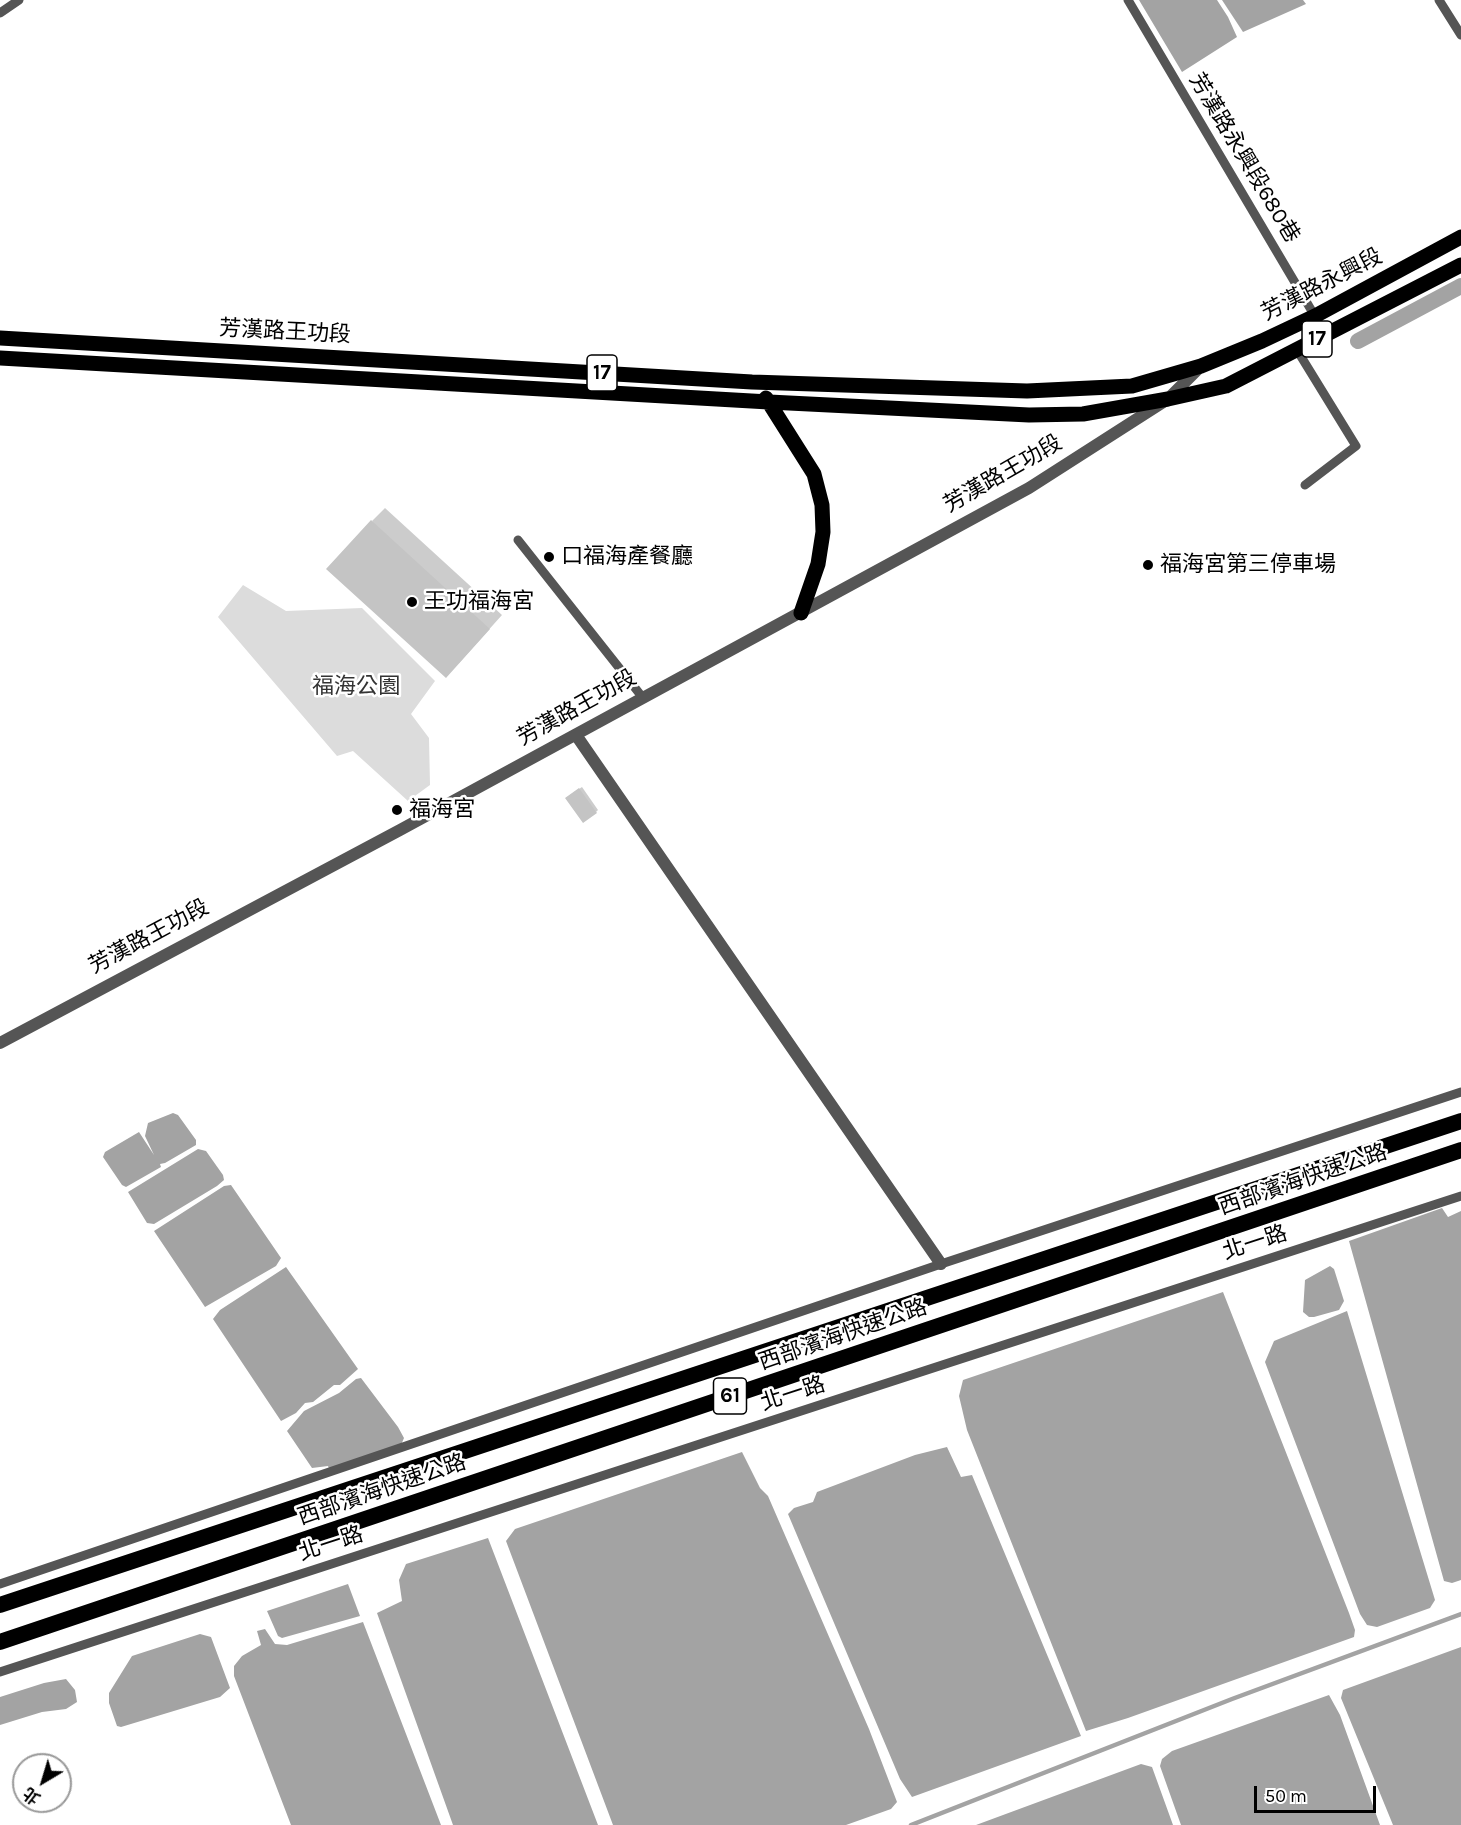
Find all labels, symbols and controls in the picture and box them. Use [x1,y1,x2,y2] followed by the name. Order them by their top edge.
[1183,68,1305,248] street label: 芳漢路永興段680巷
[1257,243,1387,327] street label: 芳漢路永興段
[218,315,352,349] street label: 芳漢路王功段
[1302,321,1332,357] road number: 17
[587,355,617,391] road number: 17
[939,430,1067,518] street label: 芳漢路王功段
[561,544,693,570] place label: 口福海產餐廳
[542,550,556,564] marker: 口福海產餐廳
[1160,552,1336,578] place label: 福海宮第三停車場
[1141,558,1155,572] marker: 福海宮第三停車場
[424,589,534,615] place label: 王功福海宮
[405,595,419,609] marker: 王功福海宮
[513,664,641,752] street label: 芳漢路王功段
[312,674,400,700] park label: 福海公園
[409,797,475,823] place label: 福海宮
[390,803,404,817] marker: 福海宮
[85,894,213,980] street label: 芳漢路王功段
[1215,1139,1391,1221] street label: 西部濱海快速公路
[1220,1220,1290,1266] street label: 北一路
[755,1294,931,1376] street label: 西部濱海快速公路
[758,1371,828,1417] street label: 北一路
[714,1378,746,1414] road number: 61
[294,1449,470,1531] street label: 西部濱海快速公路
[296,1521,366,1567] street label: 北一路
[12,1753,72,1813] north arrow
[1257,1774,1378,1812] scale bar
[20,1784,44,1808] text: 北
[1265,1785,1307,1807] text: 50 m

